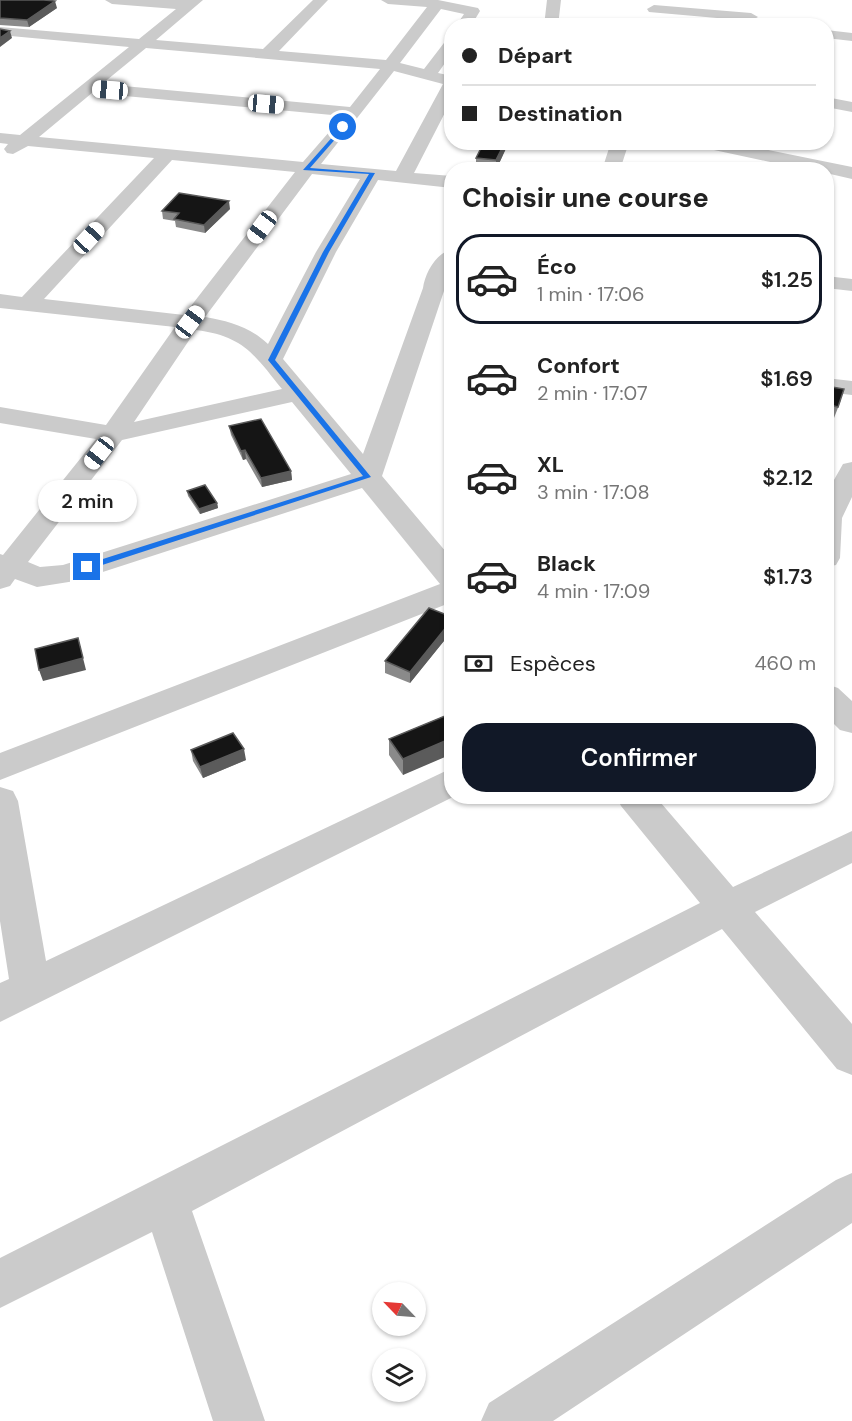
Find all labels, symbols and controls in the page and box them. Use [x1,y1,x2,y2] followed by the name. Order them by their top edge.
[498,41,573,70] text: Départ
[91,79,129,101] car
[247,93,285,115] car
[498,99,623,128] text: Destination
[329,113,356,140] route start
[462,180,709,215] text: Choisir une course
[244,207,280,247] car
[70,219,108,257] car
[465,252,519,306] icon: car
[537,252,577,281] text: Éco
[761,265,813,294] text: $1.25
[537,281,644,307] text: 1 min · 17:06
[172,302,208,342] car
[465,351,519,405] icon: car
[537,351,620,380] text: Confort
[760,364,813,393] text: $1.69
[537,380,648,406] text: 2 min · 17:07
[81,433,117,473] car
[465,450,519,504] icon: car
[537,450,564,479] text: XL
[762,463,813,492] text: $2.12
[537,479,650,505] text: 3 min · 17:08
[38,480,136,522] callout: 2 min
[61,488,114,514] text: 2 min
[465,549,519,603] icon: car
[537,549,596,578] text: Black
[73,553,100,580] route end
[763,562,813,591] text: $1.73
[537,578,650,604] text: 4 min · 17:09
[462,647,495,680] icon: cash
[510,649,596,678] text: Espèces
[754,650,816,676] text: 460 m
[462,723,816,792] button: Confirmer
[372,1282,426,1336] north arrow
[372,1282,426,1402] map controls
[372,1348,426,1402] button: layers

